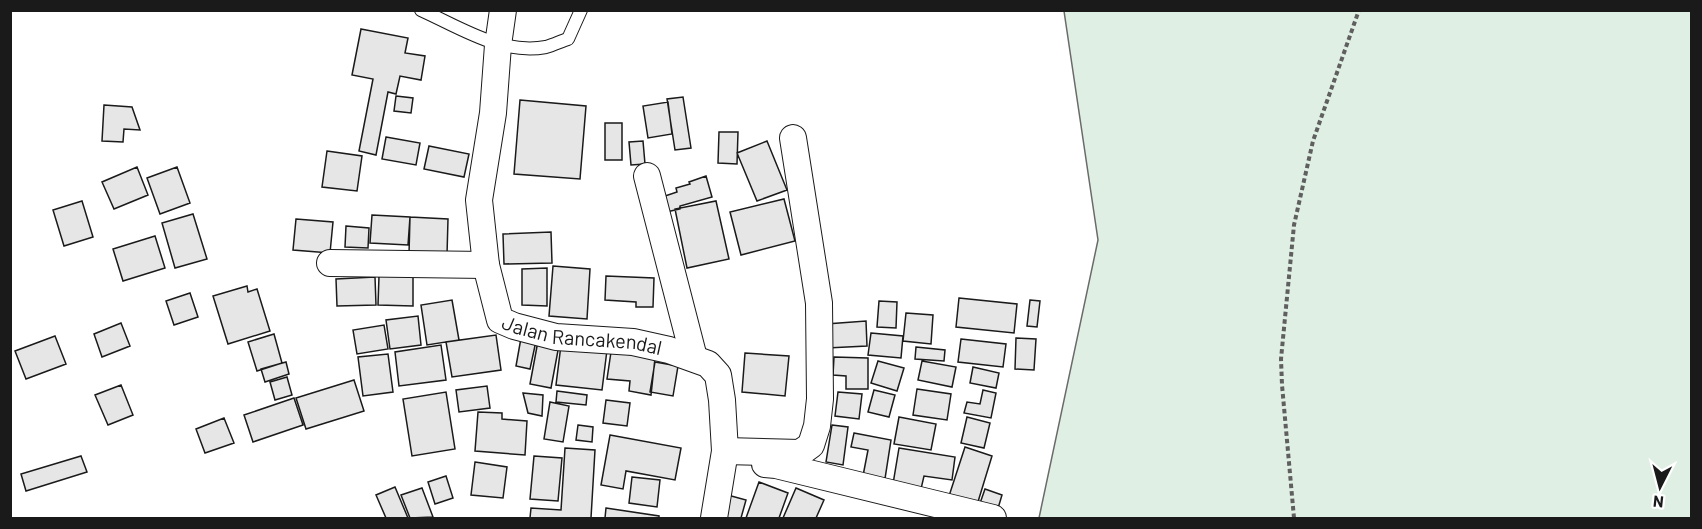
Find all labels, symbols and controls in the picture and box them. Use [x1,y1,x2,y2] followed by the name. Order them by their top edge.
[499,309,664,359] street label: Jalan Rancakendal
[1630,457,1690,517] north arrow
[1652,492,1665,512] text: N

